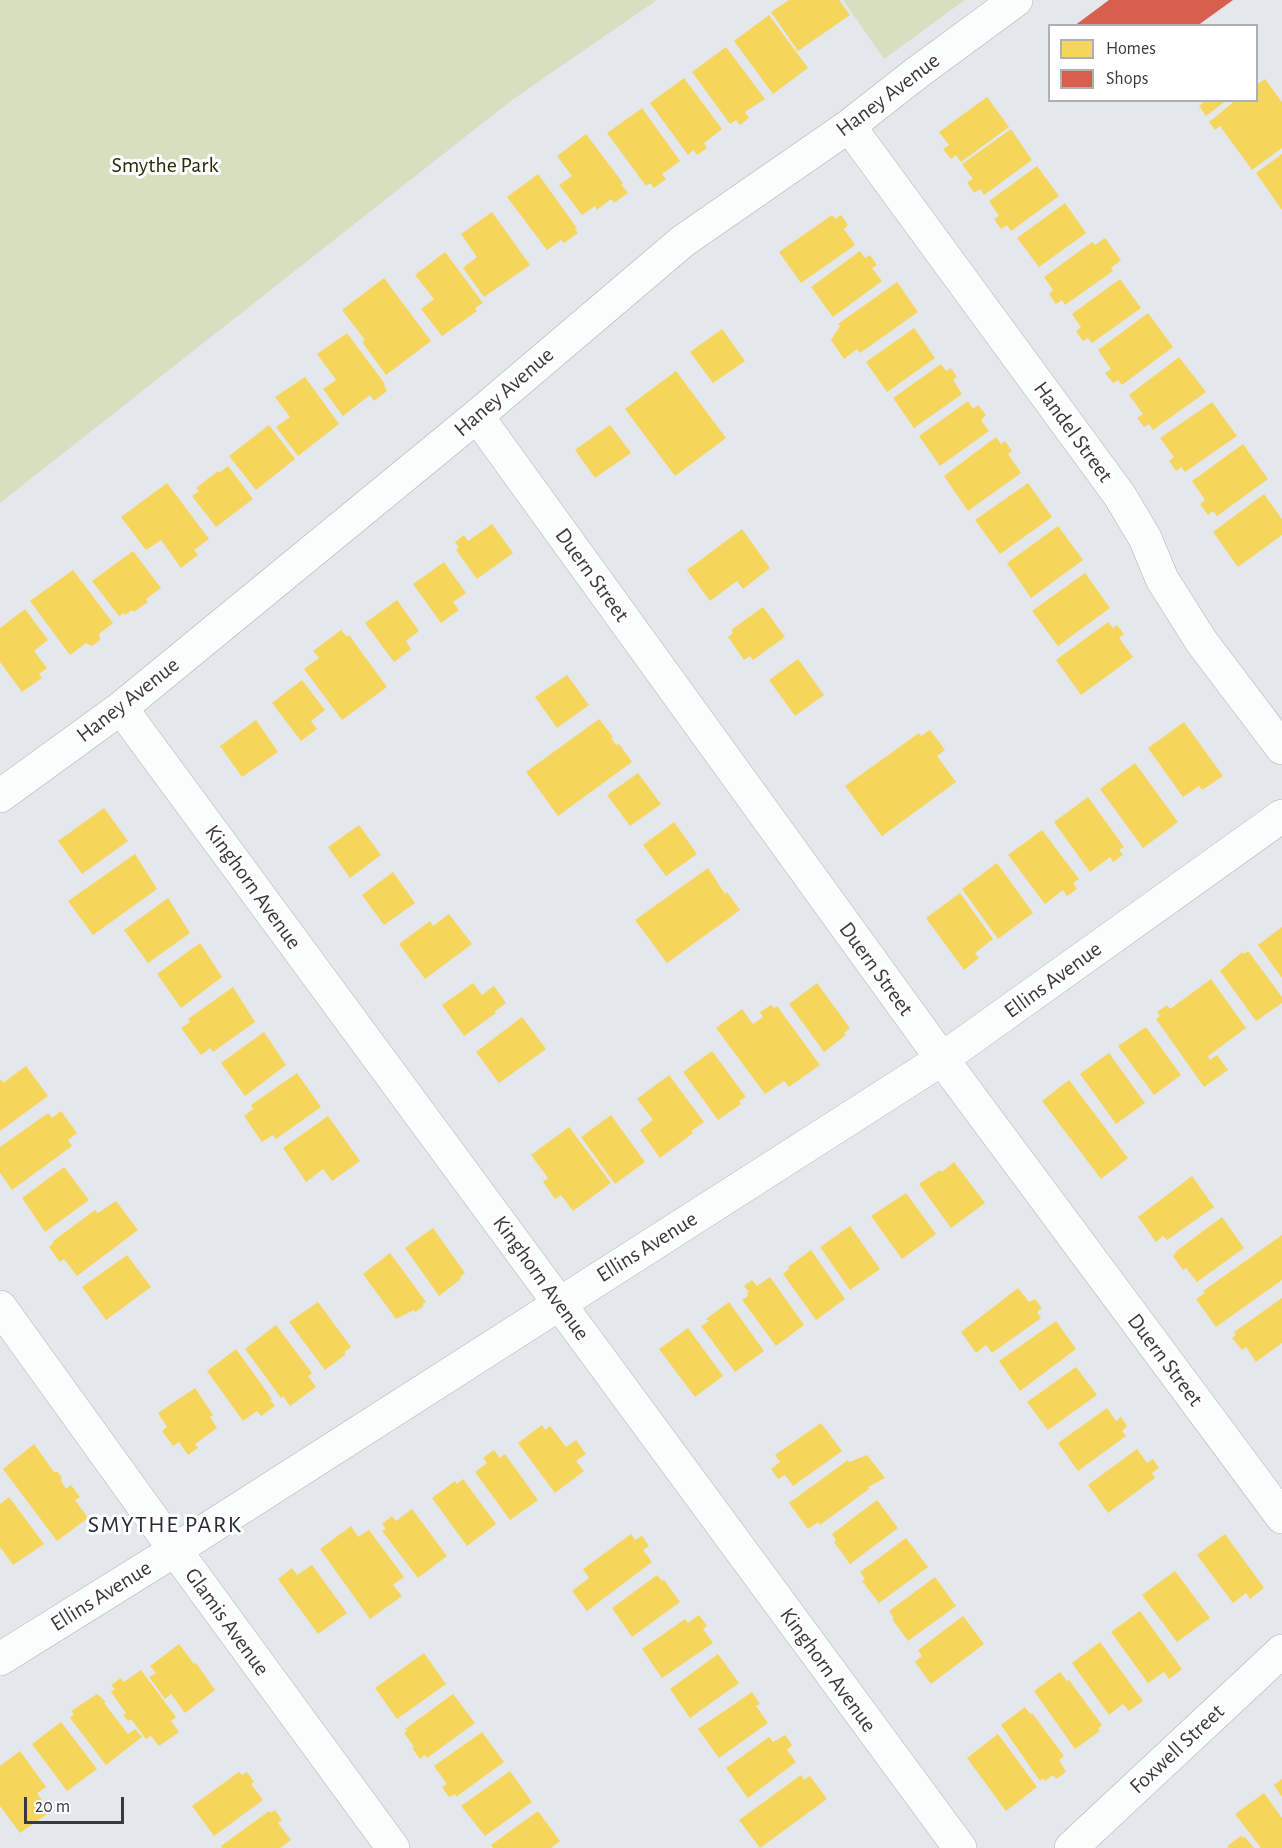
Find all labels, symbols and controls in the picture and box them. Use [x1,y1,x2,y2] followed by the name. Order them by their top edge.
[1048,24,1258,102] legend
[1106,40,1156,58] text: Homes
[831,47,945,143] street label: Haney Avenue
[1106,70,1148,88] text: Shops
[112,152,218,178] park label: Smythe Park
[449,342,559,442] street label: Haney Avenue
[1028,376,1118,488] street label: Handel Street
[549,523,635,627] street label: Duern Street
[71,652,185,748] street label: Haney Avenue
[199,820,307,954] street label: Kinghorn Avenue
[833,917,919,1021] street label: Duern Street
[999,936,1107,1024] street label: Ellins Avenue
[592,1206,702,1288] street label: Ellins Avenue
[487,1211,595,1345] street label: Kinghorn Avenue
[1122,1308,1208,1412] street label: Duern Street
[88,1511,242,1539] district label: SMYTHE PARK
[46,1555,156,1637] street label: Ellins Avenue
[179,1563,275,1681] street label: Glamis Avenue
[774,1603,882,1737] street label: Kinghorn Avenue
[1124,1699,1230,1799] street label: Foxwell Street
[27,1785,128,1823] scale bar
[35,1798,70,1816] text: 20 m

